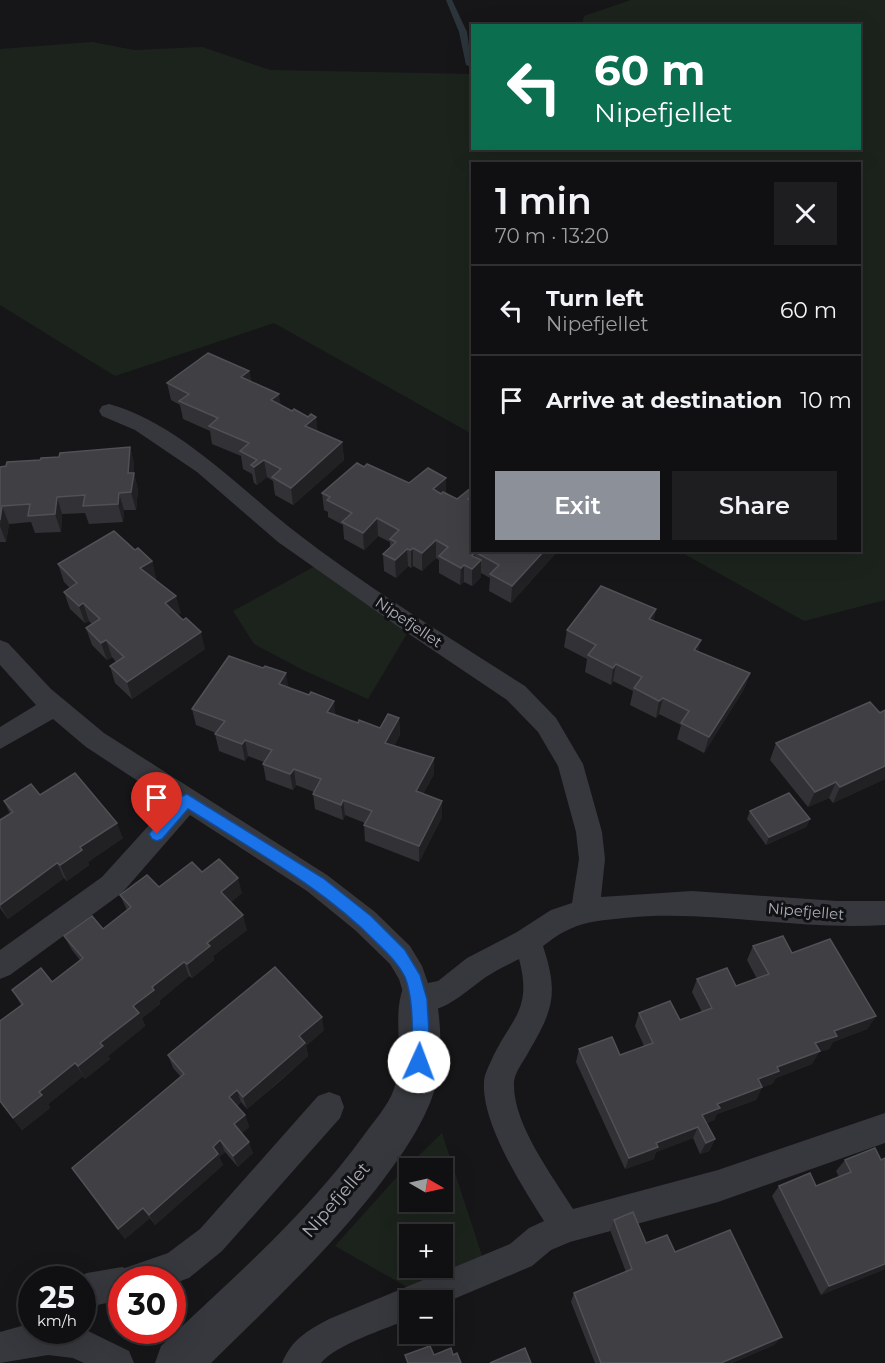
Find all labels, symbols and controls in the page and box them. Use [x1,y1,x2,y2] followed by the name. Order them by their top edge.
[594,44,705,96] text: 60 m
[495,48,573,126] icon: left
[594,96,732,129] text: Nipefjellet
[495,179,592,223] text: 1 min
[774,182,837,245] button: close
[495,224,609,248] text: 70 m · 13:20
[546,285,644,312] text: Turn left
[495,294,528,327] icon: left
[780,297,837,324] text: 60 m
[546,312,649,336] text: Nipefjellet
[495,384,528,417] icon: arrive
[546,387,782,414] text: Arrive at destination
[800,387,852,414] text: 10 m
[495,471,660,540] button: Exit
[672,471,837,540] button: Share
[372,593,446,651] street label: Nipefjellet
[131,772,182,834] pin
[140,781,173,814] icon: arrive
[767,898,845,924] street label: Nipefjellet
[387,1030,451,1094] position arrow
[297,1158,375,1242] street label: Nipefjellet
[399,1158,453,1212] north arrow
[399,1158,453,1344] map controls
[399,1224,453,1278] button: +
[108,1266,186,1344] speed limit sign: 30
[39,1279,75,1316] text: 25
[399,1290,453,1344] button: −
[37,1311,77,1330] text: km/h

